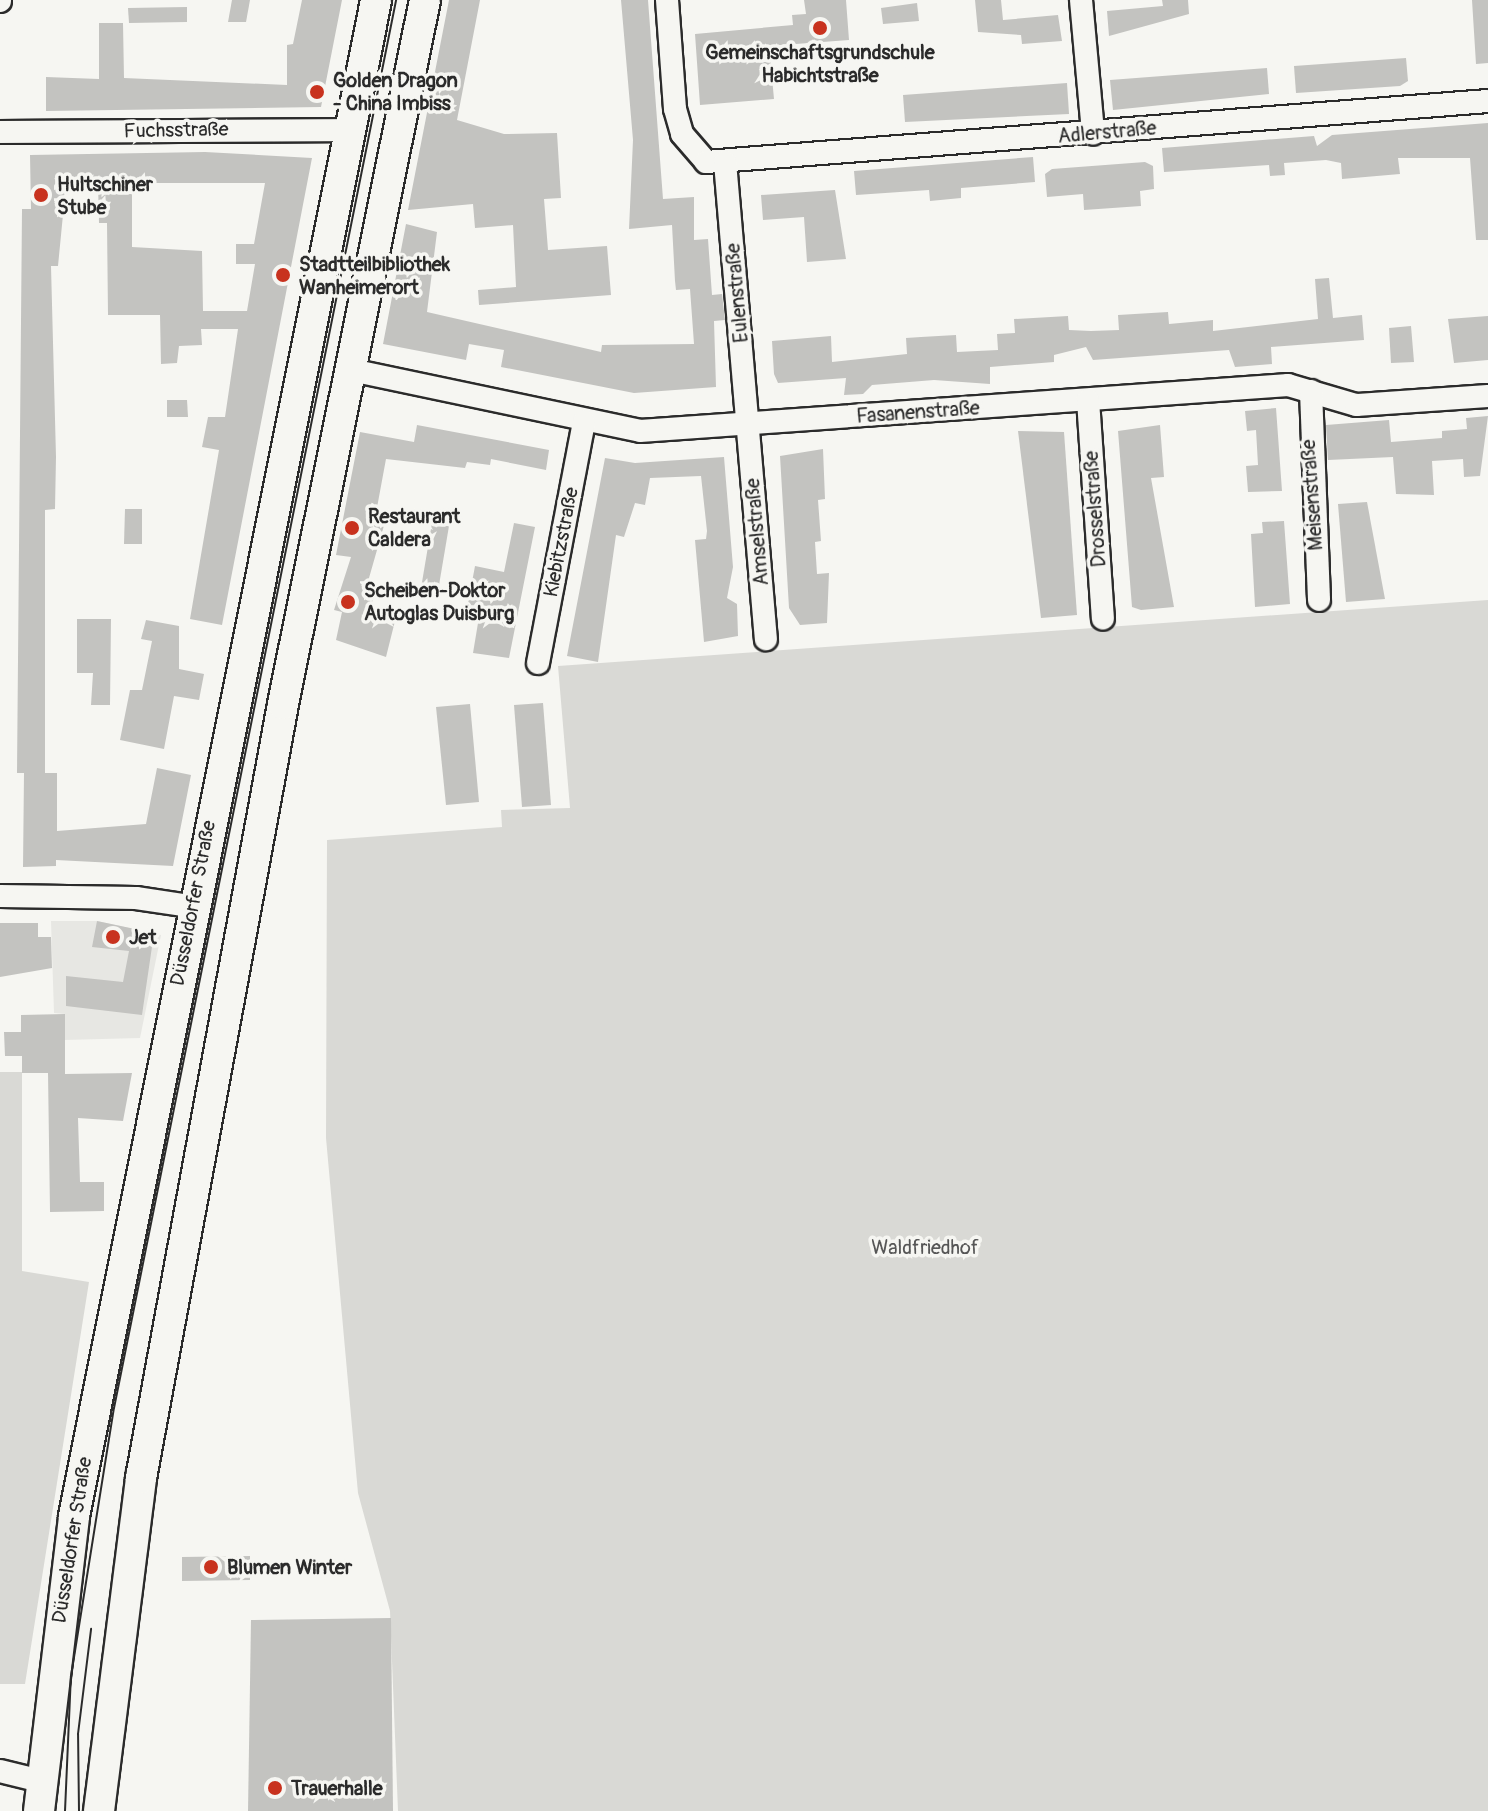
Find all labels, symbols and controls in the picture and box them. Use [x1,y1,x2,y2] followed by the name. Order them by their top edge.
[811,19,829,37] marker: Gemeinschaftsgrundschule Habichtstraße
[705,40,935,87] place label: Gemeinschaftsgrundschule Habichtstraße
[333,68,458,115] place label: Golden Dragon - China Imbiss
[308,83,326,101] marker: Golden Dragon - China Imbiss
[1057,116,1157,148] street label: Adlerstraße
[123,117,229,143] street label: Fuchsstraße
[57,172,153,219] place label: Hultschiner Stube
[32,186,50,204] marker: Hultschiner Stube
[721,242,753,344] street label: Eulenstraße
[299,252,450,299] place label: Stadtteilbibliothek Wanheimerort
[274,266,292,284] marker: Stadtteilbibliothek Wanheimerort
[855,396,981,428] street label: Fasanenstraße
[1296,439,1328,551] street label: Meisenstraße
[1079,450,1111,568] street label: Drosselstraße
[740,477,774,587] street label: Amselstraße
[539,485,583,599] street label: Kiebitzstraße
[368,504,460,551] place label: Restaurant Caldera
[343,519,361,537] marker: Restaurant Caldera
[364,578,514,625] place label: Scheiben-Doktor Autoglas Duisburg
[339,593,357,611] marker: Scheiben-Doktor Autoglas Duisburg
[165,818,221,988] street label: Düsseldorfer Straße
[129,925,156,949] place label: Jet
[104,928,122,946] marker: Jet
[871,1235,979,1259] park label: Waldfriedhof
[47,1455,97,1625] street label: Düsseldorfer Straße
[227,1555,352,1579] place label: Blumen Winter
[202,1558,220,1576] marker: Blumen Winter
[291,1776,383,1800] place label: Trauerhalle
[266,1779,284,1797] marker: Trauerhalle

